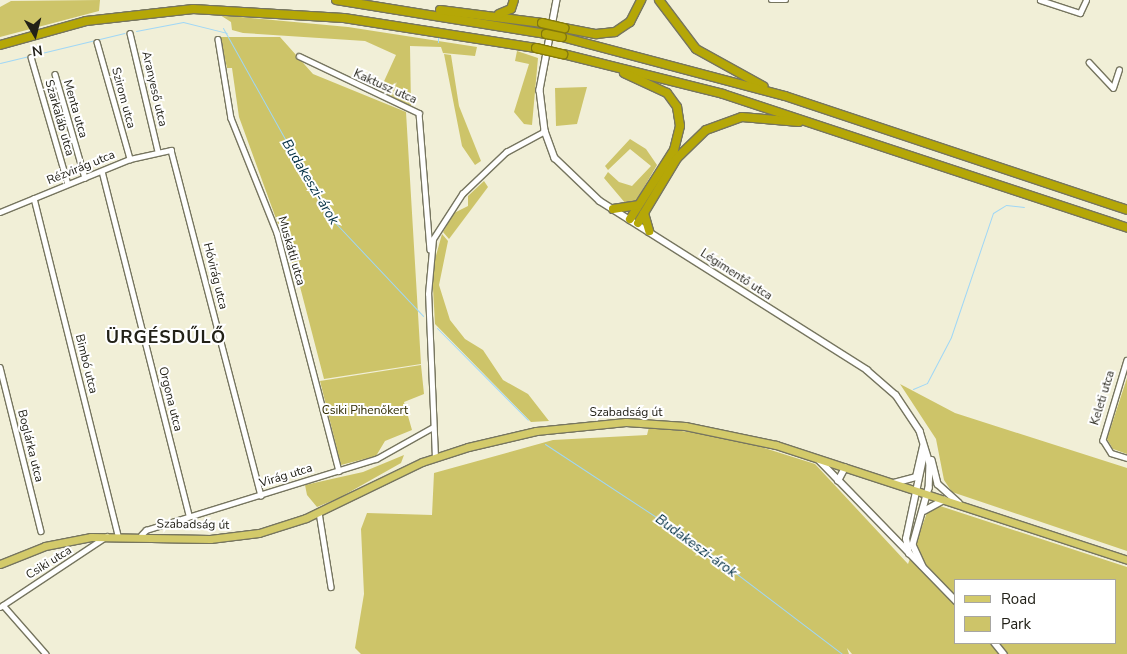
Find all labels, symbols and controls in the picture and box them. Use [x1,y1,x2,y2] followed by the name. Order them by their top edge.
[10,10,60,60] north arrow
[31,40,44,60] text: N
[138,50,170,128] street label: Aranyeső utca
[108,66,138,130] street label: Szirom utca
[351,67,419,107] street label: Kaktusz utca
[41,78,77,158] street label: Szarkaláb utca
[60,78,90,140] street label: Menta utca
[278,136,342,228] water label: Budakeszi-árok
[45,148,117,188] street label: Rézvirág utca
[274,215,308,287] street label: Muskátli utca
[200,241,230,311] street label: Hóvirág utca
[697,246,775,304] street label: Légimentő utca
[105,326,227,348] district label: ÜRGÉSDŰLŐ
[72,333,100,395] street label: Bimbó utca
[155,365,185,433] street label: Orgona utca
[1088,369,1118,427] street label: Keleti utca
[322,404,408,418] park label: Csiki Pihenőkert
[590,406,662,420] street label: Szabadság út
[14,408,46,484] street label: Boglárka utca
[258,461,314,491] street label: Virág utca
[652,511,740,581] water label: Budakeszi-árok
[156,517,230,533] street label: Szabadság út
[24,543,74,583] street label: Csiki utca
[954,579,1117,644] legend
[1001,589,1036,609] text: Road
[1001,614,1031,634] text: Park

